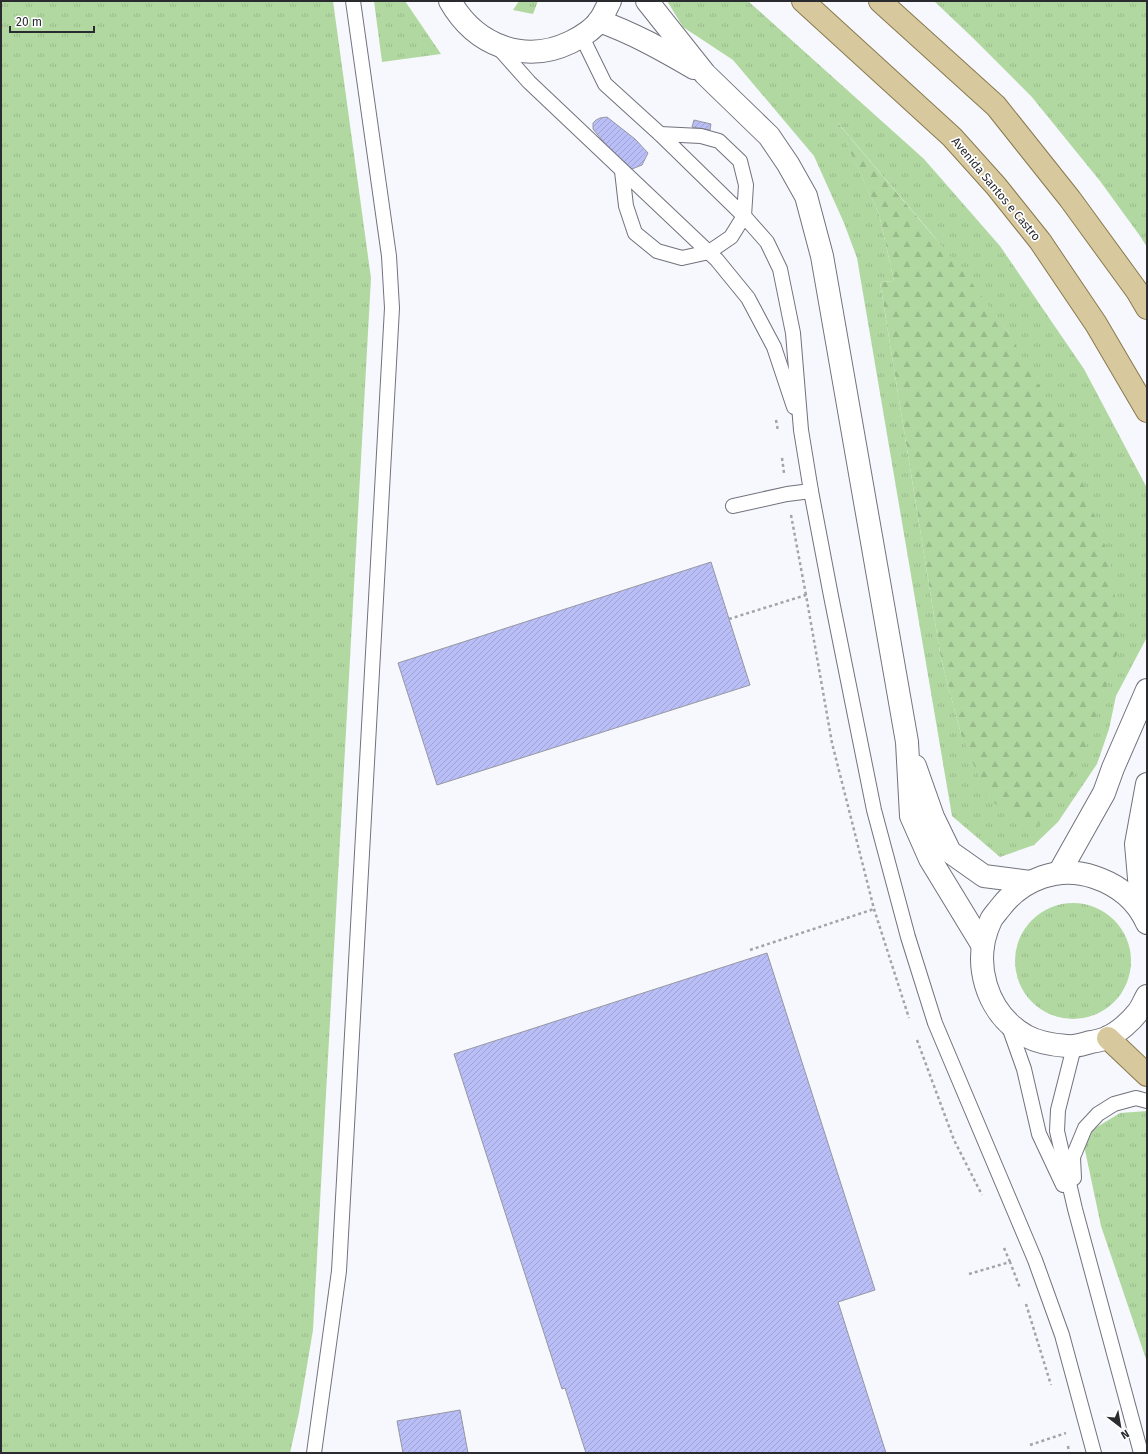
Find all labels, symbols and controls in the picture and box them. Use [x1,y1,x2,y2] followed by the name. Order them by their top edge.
[10,8,94,34] scale bar
[16,15,42,29] text: 20 m
[949,134,1043,244] street label: Avenida Santos e Castro
[1100,1406,1140,1446] north arrow
[1118,1427,1131,1442] text: N

